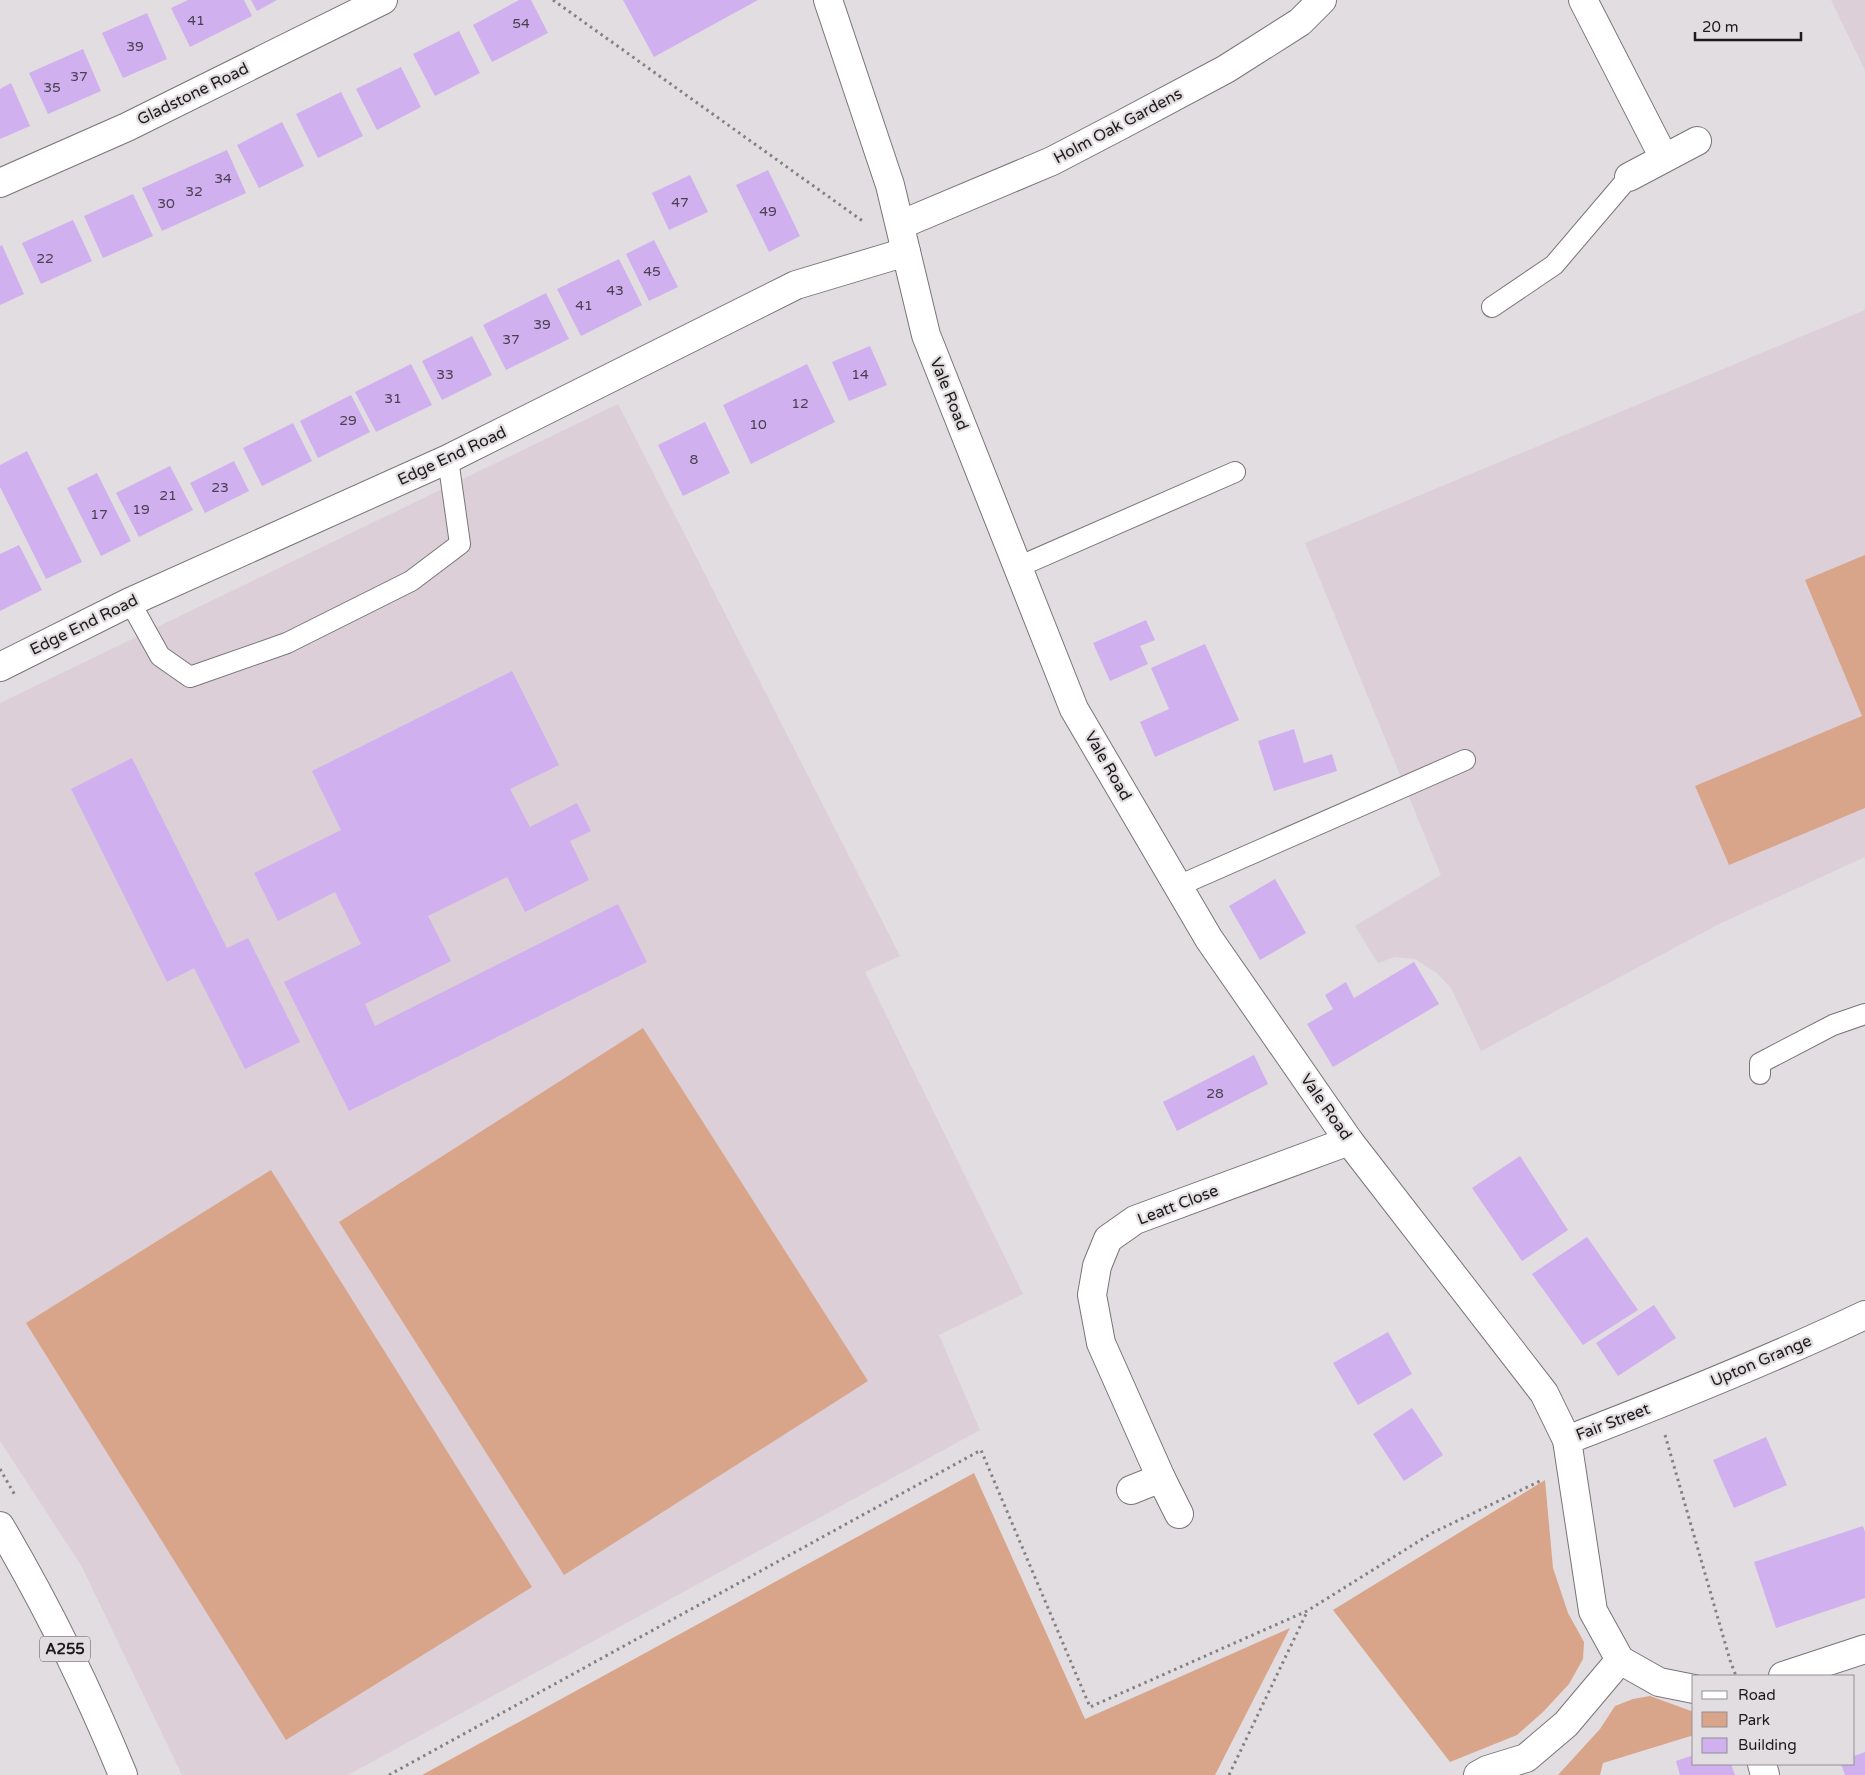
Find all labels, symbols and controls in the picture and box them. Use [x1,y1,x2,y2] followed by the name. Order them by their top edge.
[1695,10,1801,42] scale bar
[187,12,205,29] house number: 41
[512,15,530,32] house number: 54
[1702,18,1739,36] text: 20 m
[126,38,144,55] house number: 39
[134,58,252,130] street label: Gladstone Road
[70,68,88,85] house number: 37
[43,79,61,96] house number: 35
[1050,84,1186,168] street label: Holm Oak Gardens
[214,170,232,187] house number: 34
[185,183,203,200] house number: 32
[671,194,689,211] house number: 47
[157,195,175,212] house number: 30
[759,203,777,220] house number: 49
[36,250,54,267] house number: 22
[643,263,661,280] house number: 45
[606,282,624,299] house number: 43
[575,297,593,314] house number: 41
[533,316,551,333] house number: 39
[502,331,520,348] house number: 37
[925,355,973,433] street label: Vale Road
[436,366,454,383] house number: 33
[851,366,869,383] house number: 14
[384,390,402,407] house number: 31
[791,395,809,412] house number: 12
[339,412,357,429] house number: 29
[749,416,767,433] house number: 10
[394,422,510,490] street label: Edge End Road
[690,451,699,468] house number: 8
[211,479,229,496] house number: 23
[159,487,177,504] house number: 21
[132,501,150,518] house number: 19
[90,506,108,523] house number: 17
[27,590,141,660] street label: Edge End Road
[1080,728,1136,804] street label: Vale Road
[1296,1070,1356,1144] street label: Vale Road
[1206,1085,1224,1102] house number: 28
[1135,1180,1221,1230] street label: Leatt Close
[1708,1331,1814,1391] street label: Upton Grange
[1573,1399,1653,1445] street label: Fair Street
[40,1636,90,1662] road number: A255
[1692,1675,1855,1765] legend
[1738,1686,1776,1704] text: Road
[1738,1711,1770,1729] text: Park
[1738,1736,1797,1754] text: Building

